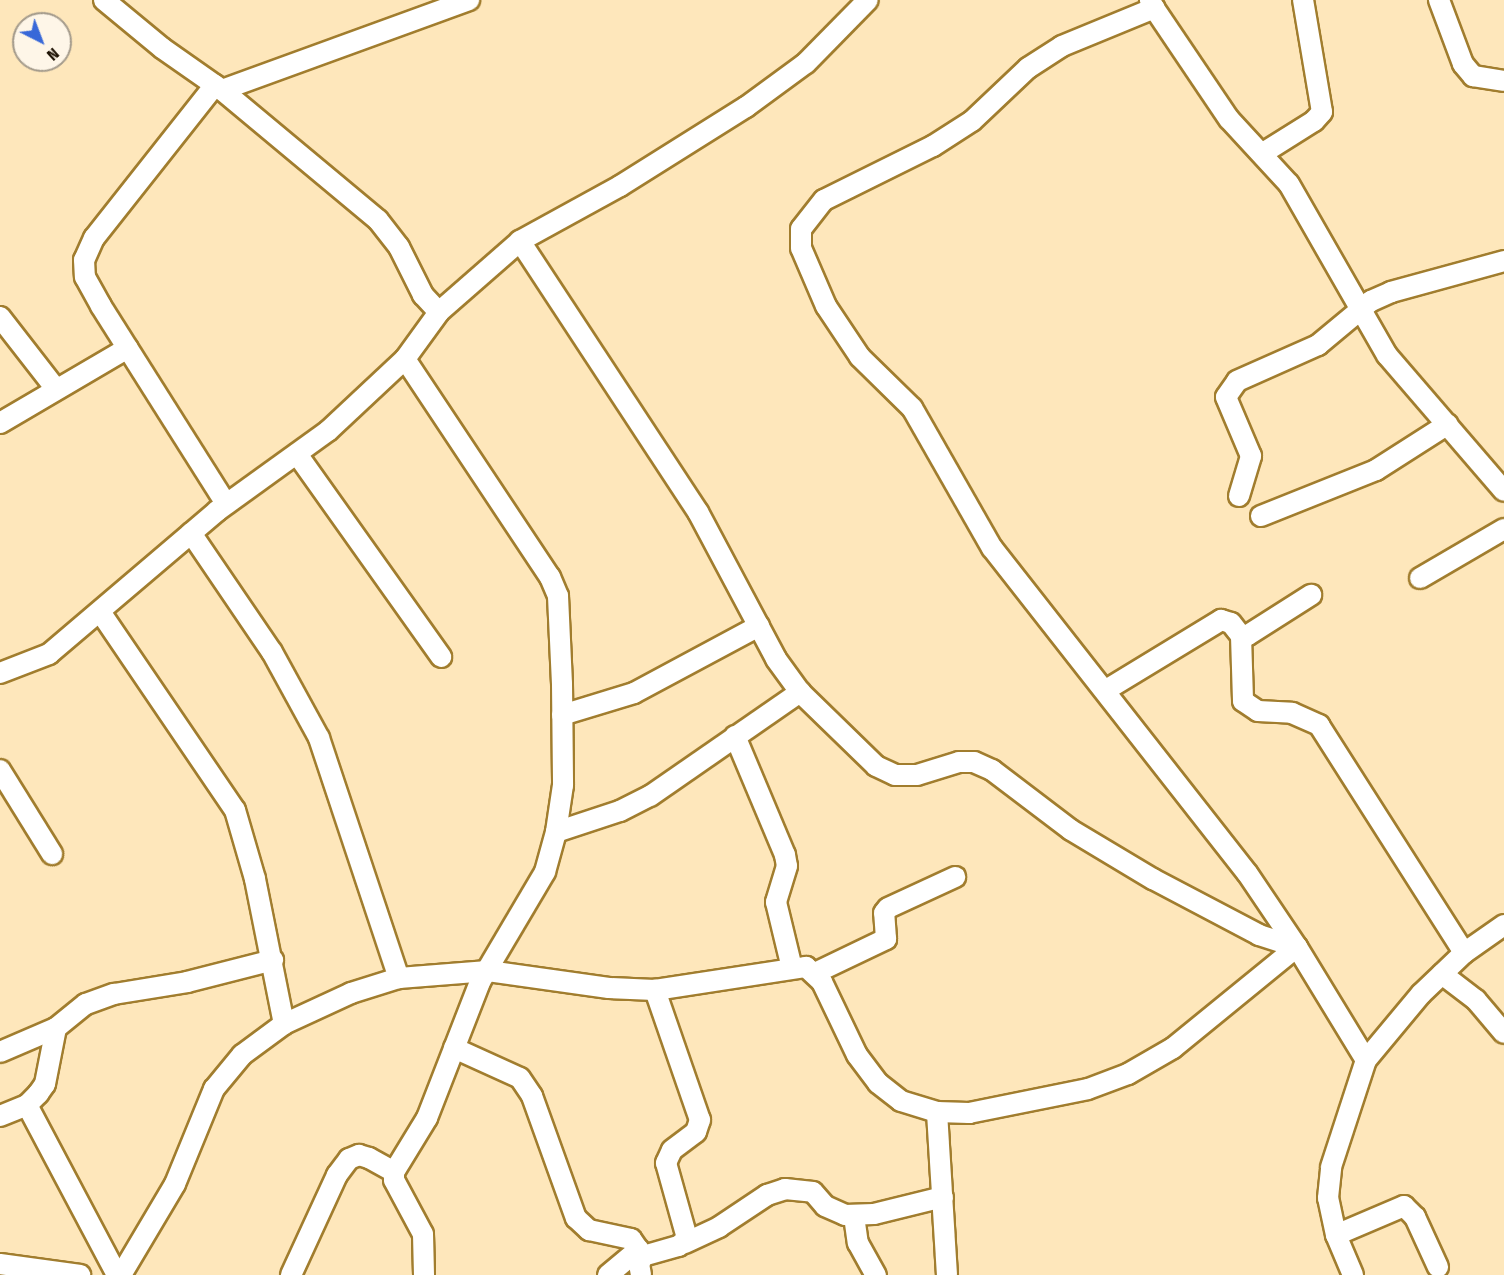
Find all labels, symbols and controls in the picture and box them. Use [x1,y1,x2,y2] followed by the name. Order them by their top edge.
[12,12,72,72] north arrow
[43,44,63,65] text: N

